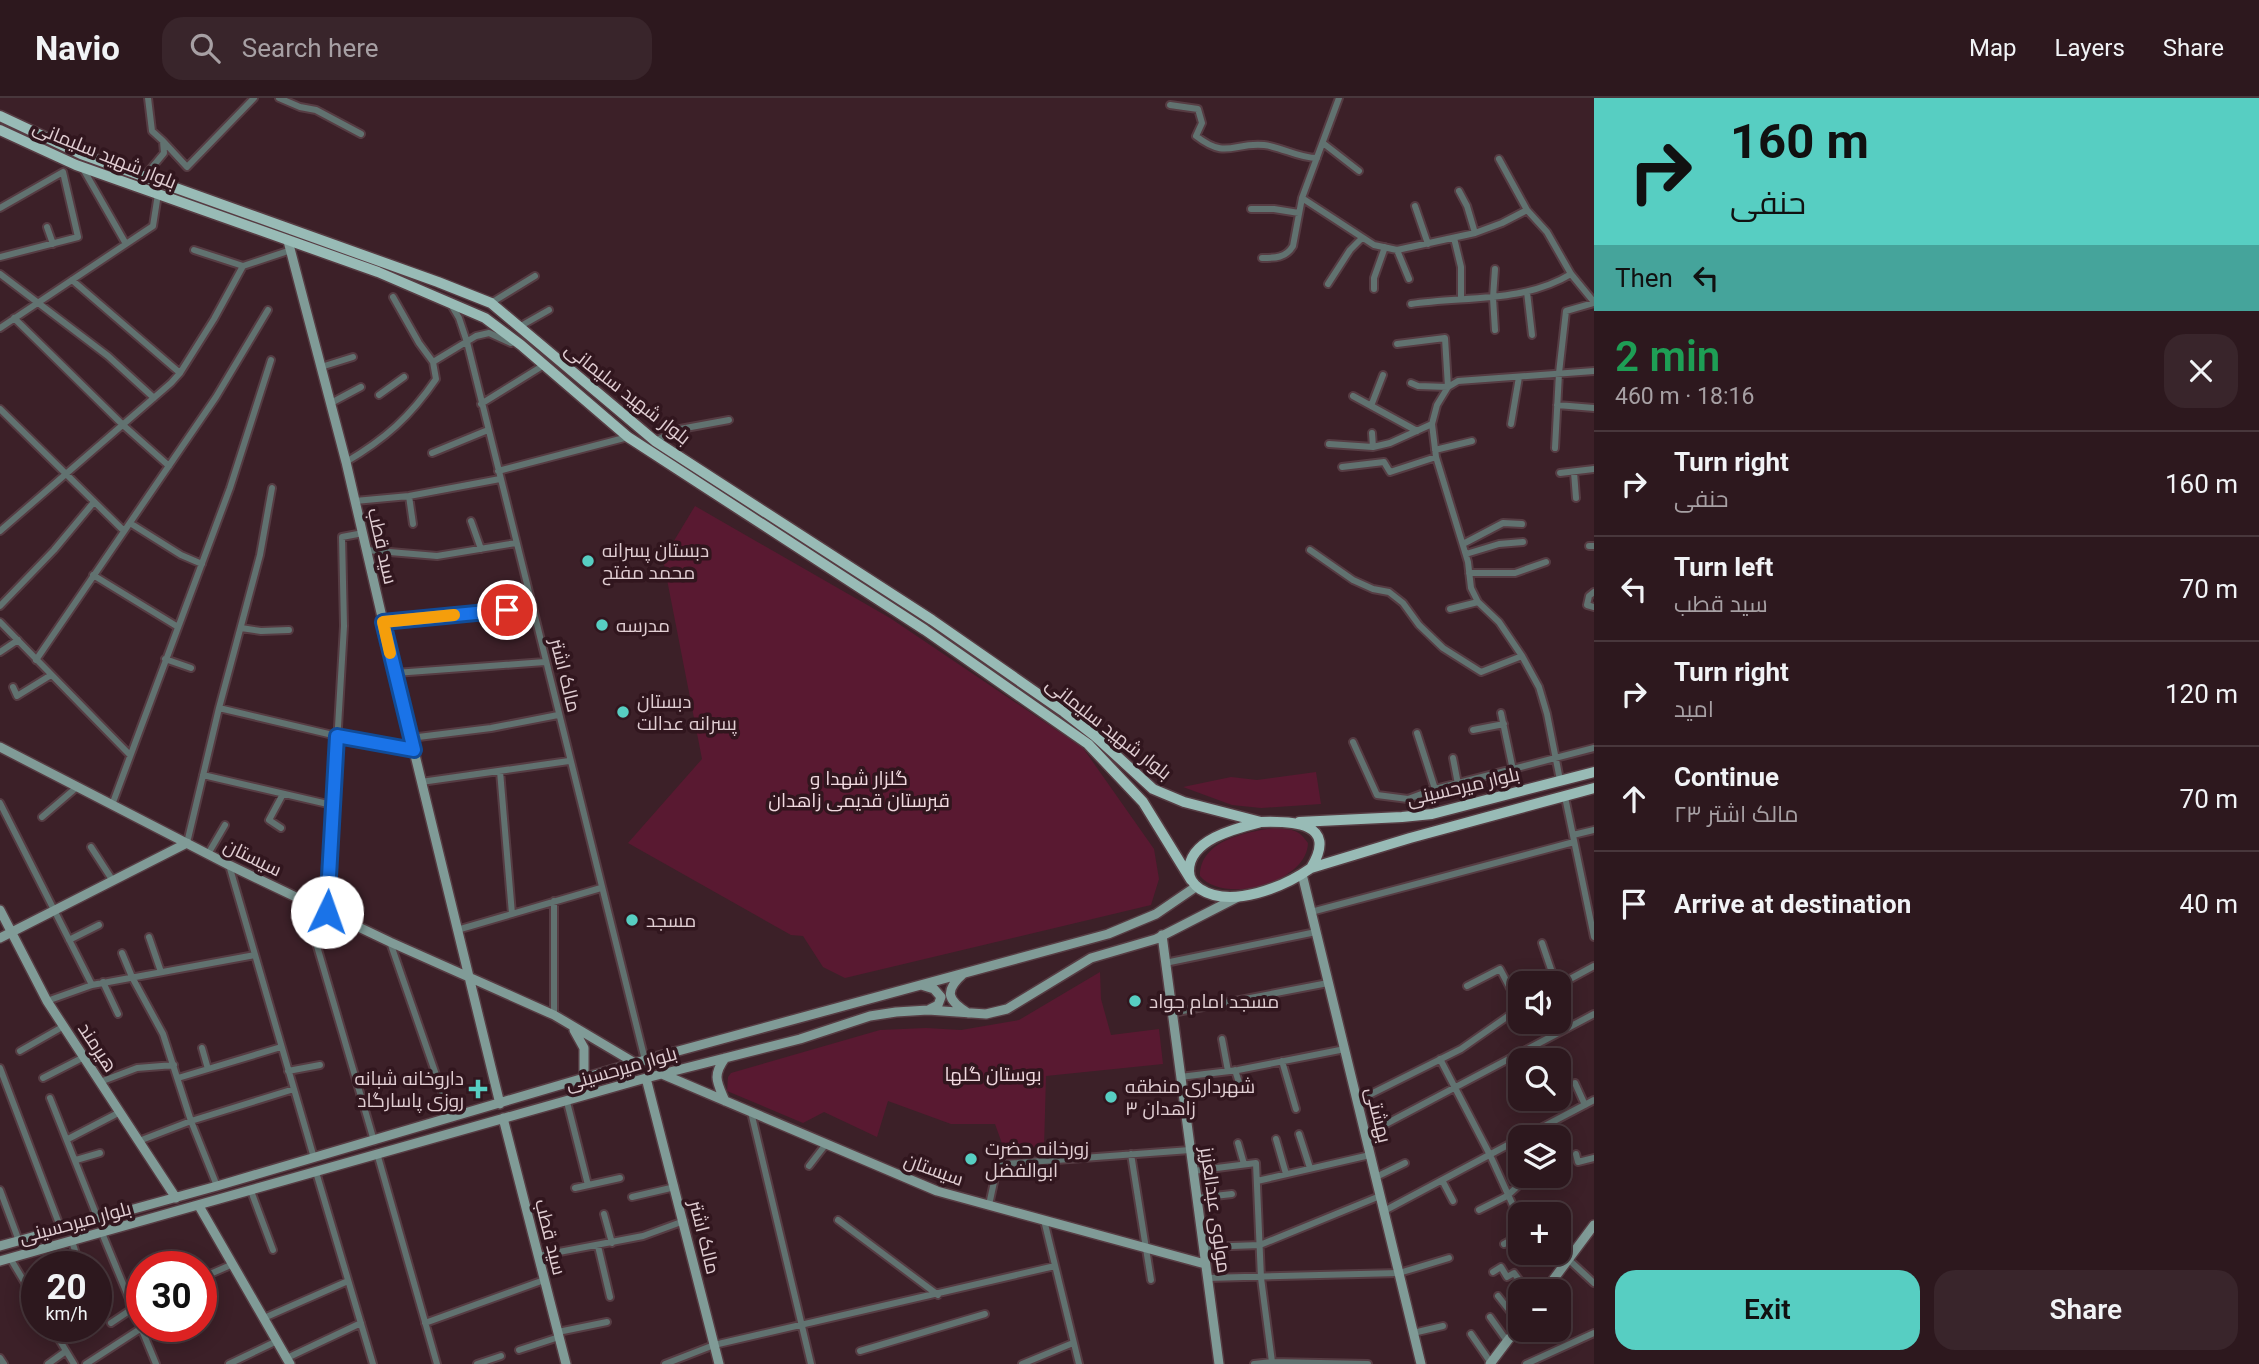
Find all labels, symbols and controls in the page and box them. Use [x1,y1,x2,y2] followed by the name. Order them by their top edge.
[162,17,652,80] search box
[35,29,120,68] text: Navio
[186,29,224,67] icon: search
[242,33,379,63] text: Search here
[1969,34,2017,62] text: Map
[2055,34,2125,62] text: Layers
[2163,34,2224,62] text: Share
[1730,113,1869,170] text: 160 m
[30,115,180,194] street label: بلوار شهید سلیمانی
[1615,126,1706,217] icon: right
[1730,184,1806,222] text: حنفی
[1687,259,1725,297] icon: left
[1615,263,1673,293] text: Then
[1615,332,1720,381] text: 2 min
[2164,334,2238,408] button: close
[560,337,695,450] street label: بلوار شهید سلیمانی
[1615,383,1754,410] text: 460 m · 18:16
[1674,447,1789,477] text: Turn right
[1615,465,1653,503] icon: right
[2165,469,2238,499] text: 160 m
[1674,486,1729,513] text: حنفی
[363,506,402,586] street label: سید قطب
[602,539,709,586] place label: دبستان پسرانه محمد مفتح
[1674,552,1773,582] text: Turn left
[580,553,596,569] marker: دبستان پسرانه محمد مفتح
[1615,570,1653,608] icon: left
[2180,574,2238,604] text: 70 m
[477,580,537,640] pin
[488,591,526,629] icon: arrive
[1674,591,1768,618] text: سید قطب
[616,614,670,637] place label: مدرسه
[594,617,610,633] marker: مدرسه
[545,635,586,714] street label: مالک اشتر
[1674,657,1789,687] text: Turn right
[1041,672,1176,785] street label: بلوار شهید سلیمانی
[1615,675,1653,713] icon: right
[2165,679,2238,709] text: 120 m
[637,690,737,736] place label: دبستان پسرانه عدالت
[1674,696,1714,723] text: امید
[615,704,631,720] marker: دبستان پسرانه عدالت
[1404,762,1522,811] street label: بلوار میرحسینی
[1674,762,1779,792] text: Continue
[768,767,950,812] park label: گلزار شهدا و قبرستان قدیمی زاهدان
[1615,780,1653,818] icon: ahead
[2180,784,2238,814] text: 70 m
[1674,801,1799,828] text: مالک اشتر ۲۳
[220,834,285,881] street label: سیستان
[290,875,364,949] position arrow
[1615,885,1653,923] icon: arrive
[1674,889,1911,919] text: Arrive at destination
[2180,889,2238,919] text: 40 m
[646,909,696,932] place label: مسجد
[624,912,640,928] marker: مسجد
[1508,971,1571,1342] map controls
[1508,971,1571,1034] button: sound
[1149,990,1279,1015] place label: مسجد امام جواد
[1127,993,1143,1009] marker: مسجد امام جواد
[73,1018,122,1076] street label: هیرمند
[563,1042,680,1095] street label: بلوار میرحسینی
[1508,1048,1571,1111] button: search
[944,1063,1042,1086] park label: بوستان گلها
[354,1067,464,1113] place label: داروخانه شبانه روزی پاسارگاد
[1125,1075,1255,1120] place label: شهرداری منطقه ۳ زاهدان
[470,1081,486,1097] marker: داروخانه شبانه روزی پاسارگاد
[1361,1085,1396,1145] street label: بهشتی
[1103,1089,1119,1105] marker: شهرداری منطقه ۳ زاهدان
[1508,1125,1571,1188] button: layers
[985,1137,1089,1182] place label: زورخانه حضرت ابوالفضل
[1195,1145,1236,1275] street label: مولوی عبدالعزیز
[901,1148,967,1191] street label: سیستان
[963,1151,979,1167] marker: زورخانه حضرت ابوالفضل
[17,1196,134,1248] street label: بلوار میرحسینی
[530,1197,571,1277] street label: سید قطب
[684,1197,725,1276] street label: مالک اشتر
[1508,1202,1571,1265] button: +
[126,1251,217,1342] speed limit sign: 30
[46,1267,87,1308] text: 20
[1615,1270,1920,1350] button: Exit
[1934,1270,2238,1350] button: Share
[1508,1279,1571,1342] button: −
[45,1303,88,1324] text: km/h

